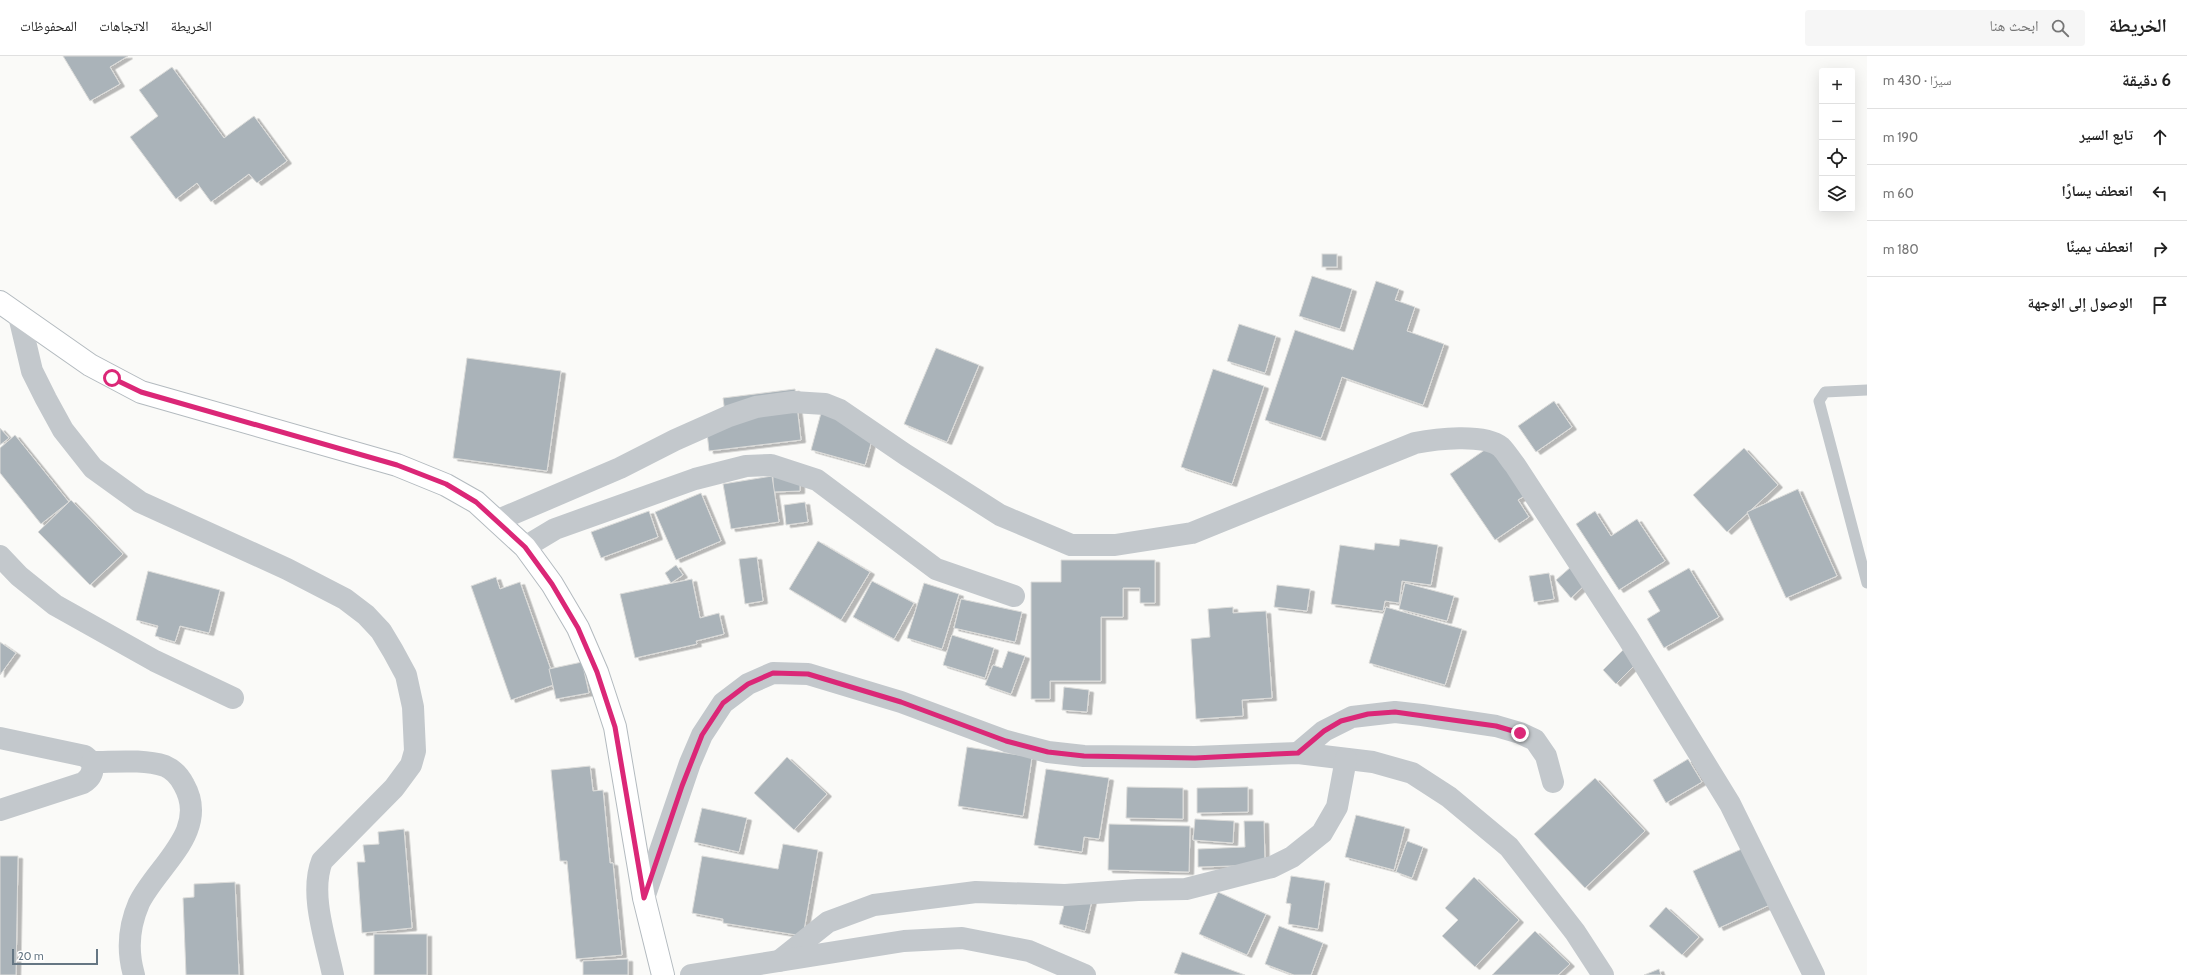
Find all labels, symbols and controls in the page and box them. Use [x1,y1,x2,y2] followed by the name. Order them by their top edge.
[1805,10,2085,46] search box
[2109,14,2167,37] text: الخريطة
[20,17,77,35] text: المحفوظات
[99,17,149,35] text: الاتجاهات
[171,17,212,35] text: الخريطة
[1990,17,2039,35] text: ابحث هنا
[2049,17,2071,39] icon: search
[1819,68,1855,212] map controls
[1819,68,1855,104] button: +
[2122,70,2171,90] text: 6 دقيقة
[1883,72,1952,88] text: سيرًا · 430 m
[1819,104,1855,140] button: −
[2080,126,2133,144] text: تابع السير
[2149,126,2171,148] icon: ahead
[1883,129,1918,145] text: 190 m
[1819,140,1855,176] button: locate
[1819,176,1855,212] button: layers
[2062,182,2133,200] text: انعطف يسارًا
[2149,182,2171,204] icon: left
[1883,185,1914,201] text: 60 m
[2066,238,2133,256] text: انعطف يمينًا
[2149,238,2171,260] icon: right
[1883,241,1919,257] text: 180 m
[2028,294,2133,312] text: الوصول إلى الوجهة
[2149,294,2171,316] icon: arrive
[103,369,121,387] route start
[1511,724,1529,742] route end
[12,947,98,966] scale bar
[18,949,44,963] text: 20 m

